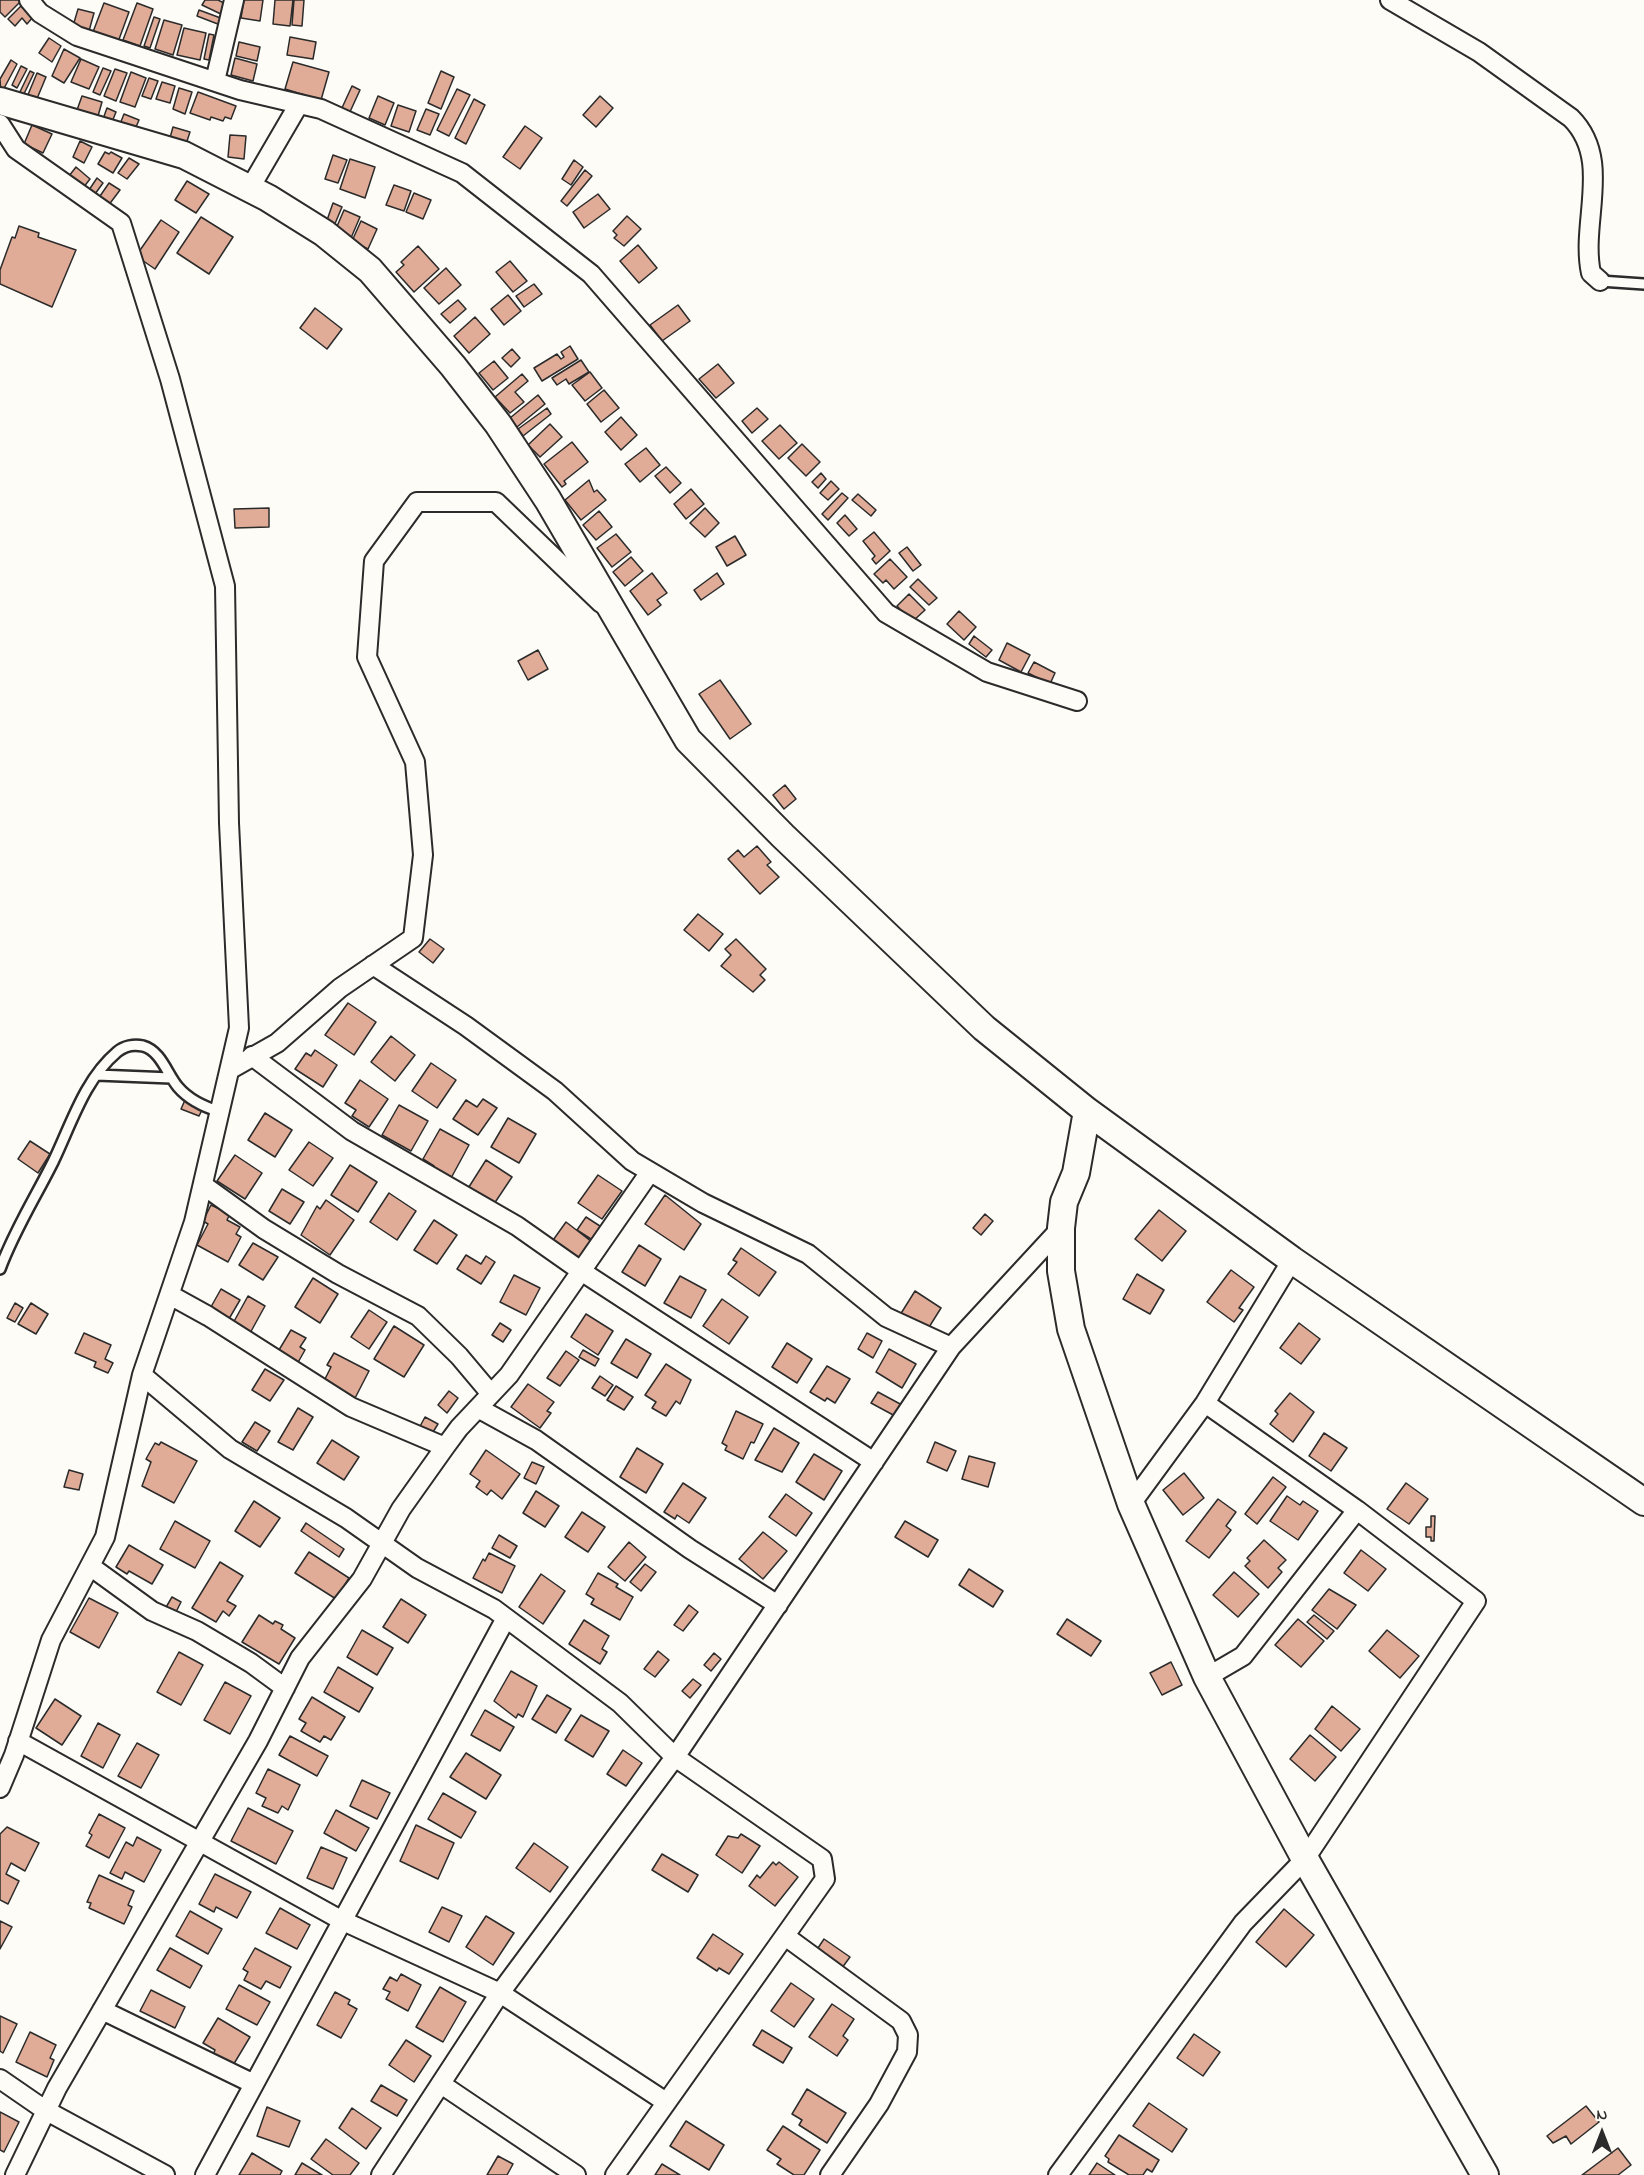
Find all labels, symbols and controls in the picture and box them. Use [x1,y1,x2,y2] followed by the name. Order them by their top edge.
[1572,2103,1632,2163] north arrow
[1597,2103,1607,2127] text: N

